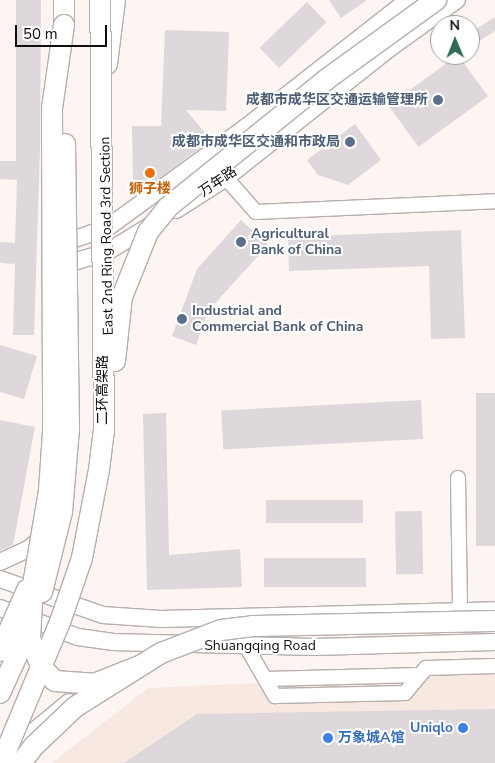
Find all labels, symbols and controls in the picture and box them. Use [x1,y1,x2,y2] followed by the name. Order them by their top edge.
[18,15,110,47] scale bar
[430,15,480,65] north arrow
[449,16,460,35] text: N
[23,24,58,44] text: 50 m
[246,92,428,108] place label: 成都市成华区交通运输管理所
[432,94,444,106] marker: 成都市成华区交通运输管理所
[172,134,340,150] place label: 成都市成华区交通和市政局
[97,136,117,336] street label: East 2nd Ring Road 3rd Section
[344,136,356,148] marker: 成都市成华区交通和市政局
[196,163,240,201] street label: 万年路
[144,167,156,179] marker: 狮子楼
[129,181,171,197] place label: 狮子楼
[251,226,342,258] place label: Agricultural Bank of China
[235,236,247,248] marker: Agricultural Bank of China
[192,303,363,336] place label: Industrial and Commercial Bank of China
[176,313,188,325] marker: Industrial and Commercial Bank of China
[95,355,111,425] street label: 二环高架路
[204,638,316,654] street label: Shuangqing Road
[410,720,453,736] place label: Uniqlo
[457,722,469,734] marker: Uniqlo
[338,730,404,746] place label: 万象城A馆
[322,732,334,744] marker: 万象城A馆

